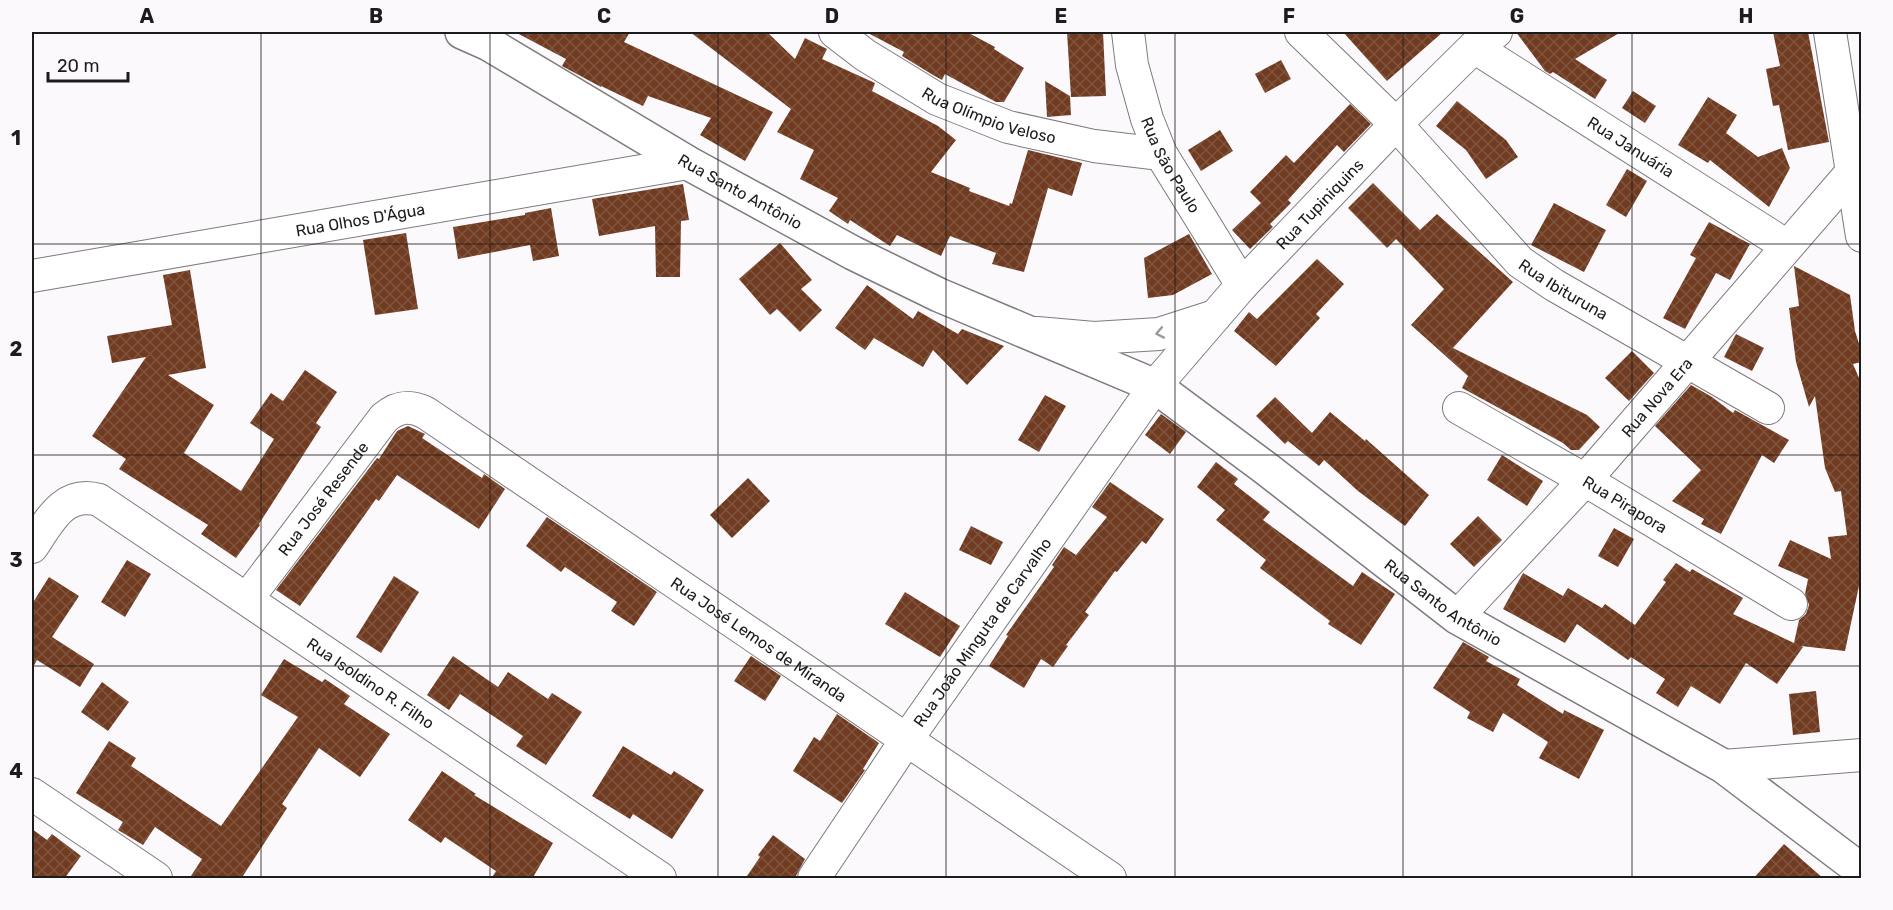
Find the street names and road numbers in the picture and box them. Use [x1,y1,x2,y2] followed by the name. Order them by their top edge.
[918,83,1058,147] street label: Rua Olímpio Veloso
[1584,113,1677,182] street label: Rua Januária
[1137,114,1204,216] street label: Rua São Paulo
[674,150,806,234] street label: Rua Santo Antônio
[1272,155,1367,254] street label: Rua Tupiniquins
[294,200,426,240] street label: Rua Olhos D'Água
[1515,255,1611,324] street label: Rua Ibituruna
[1618,354,1697,441] street label: Rua Nova Era
[274,438,373,560] street label: Rua José Resende
[1579,472,1671,537] street label: Rua Pirapora
[910,534,1056,731] street label: Rua João Minguta de Carvalho
[1381,555,1505,650] street label: Rua Santo Antônio
[667,573,850,706] street label: Rua José Lemos de Miranda
[303,634,438,733] street label: Rua Isoldino R. Filho

